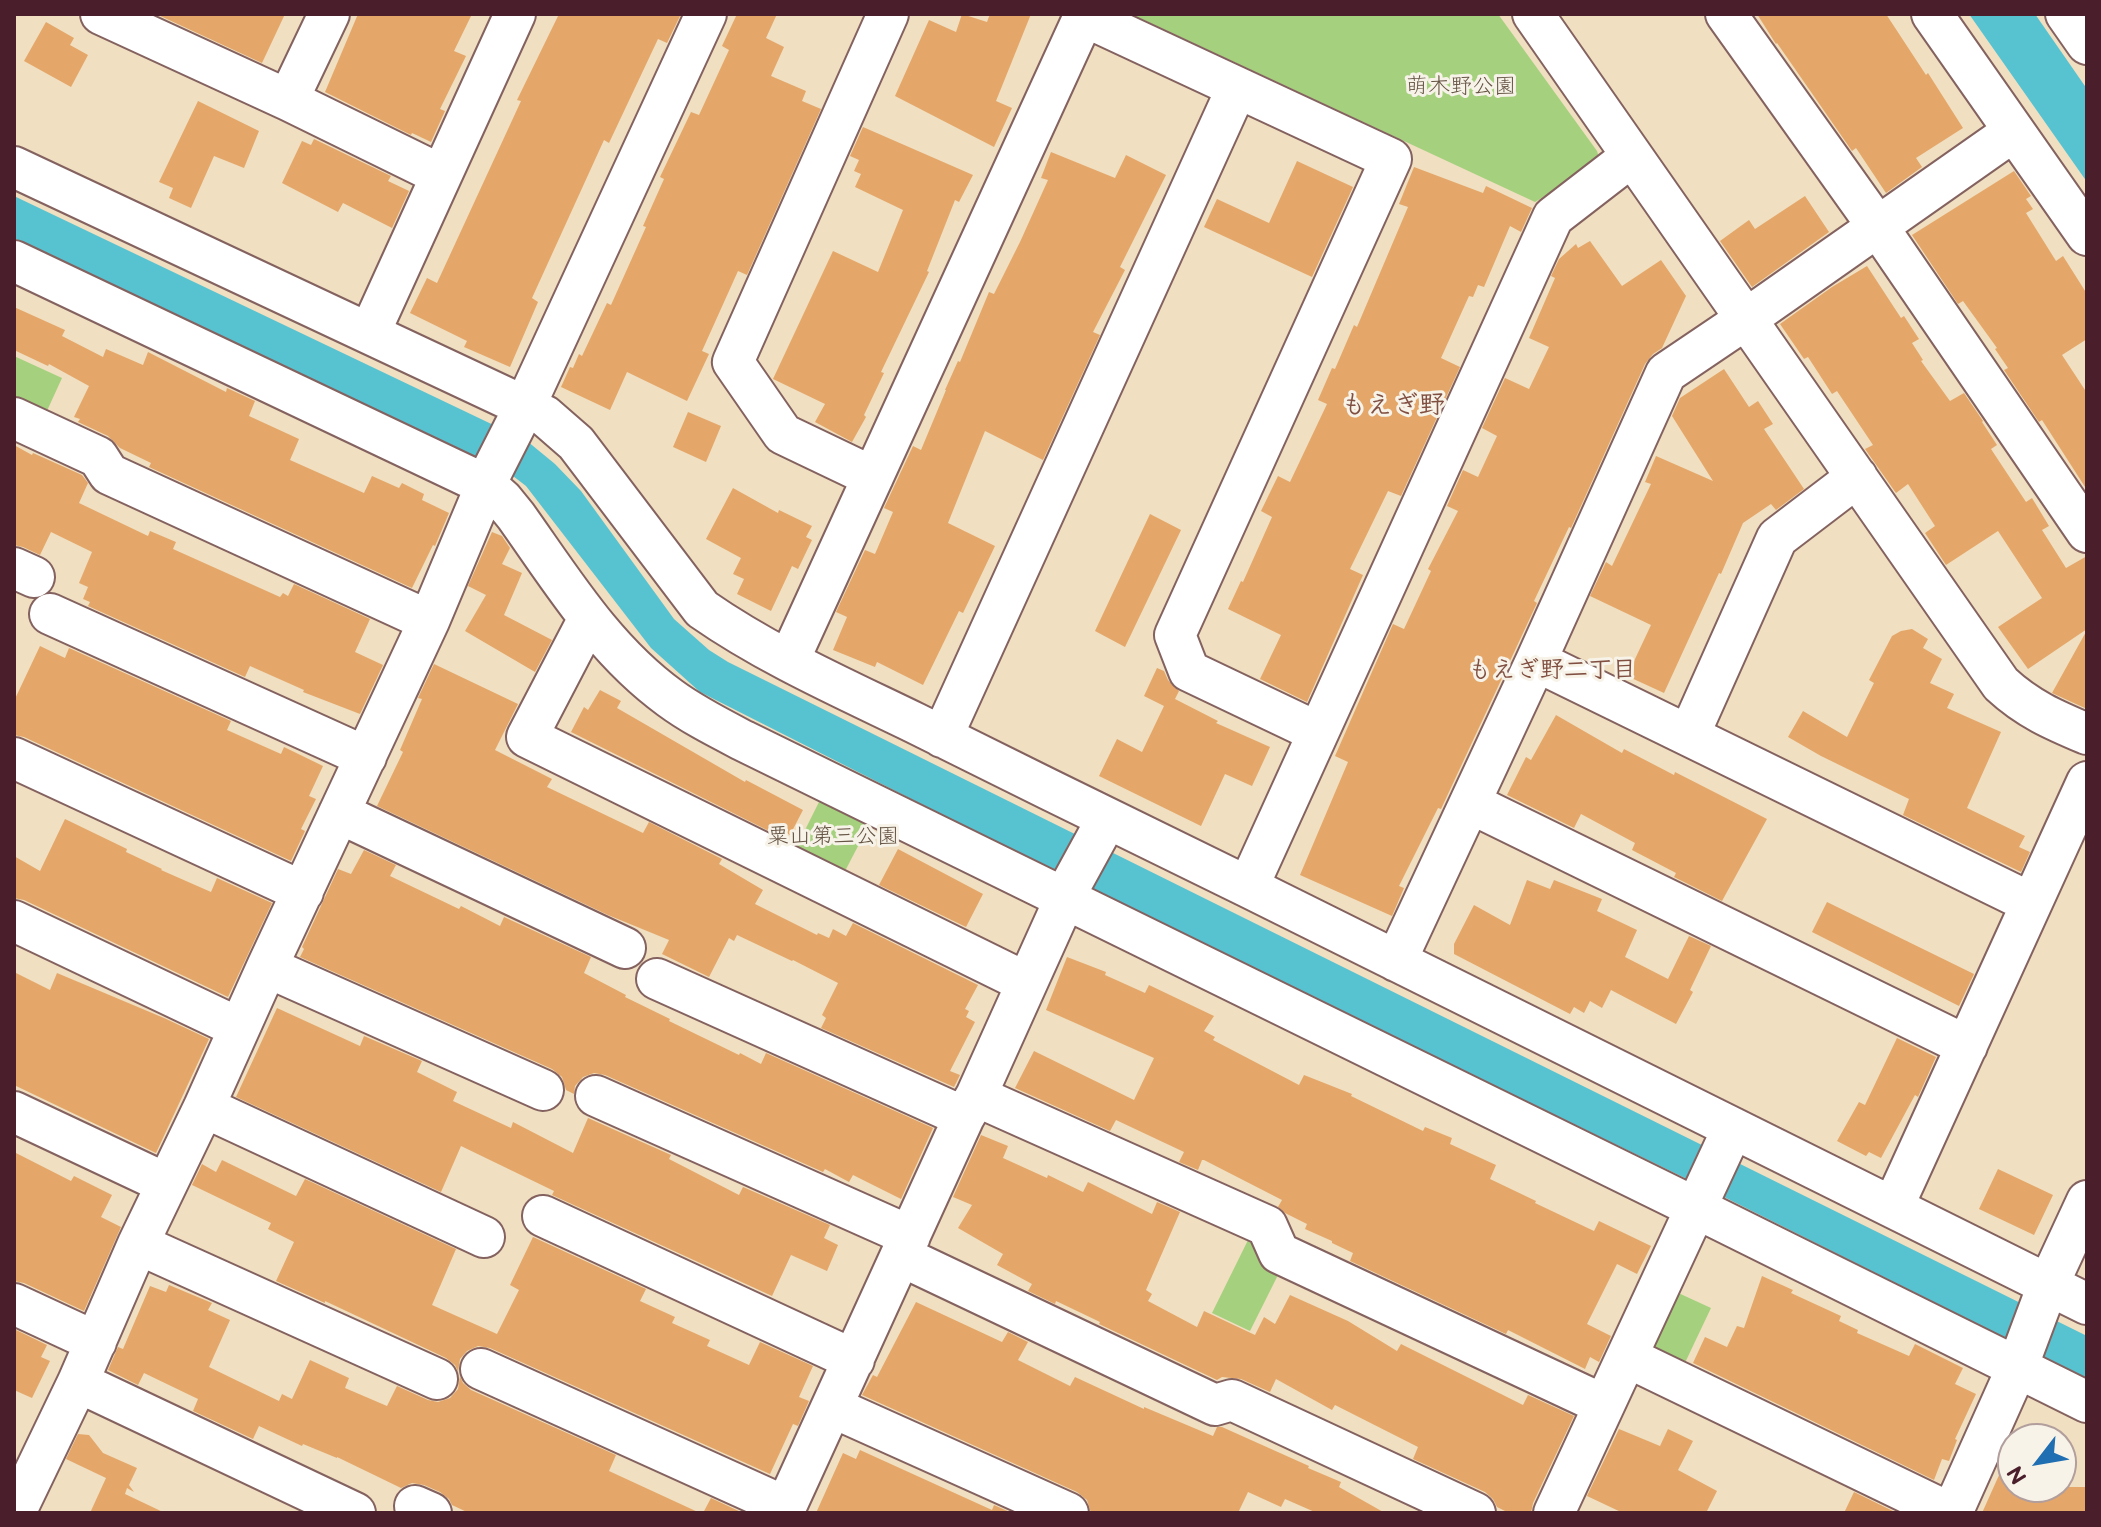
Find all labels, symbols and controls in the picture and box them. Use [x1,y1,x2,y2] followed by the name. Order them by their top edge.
[1406,74,1516,100] park label: 萌木野公園
[1341,390,1445,422] district label: もえぎ野
[1468,657,1636,685] district label: もえぎ野二丁目
[767,824,899,850] park label: 粟山第三公園
[1997,1423,2077,1503] north arrow
[2002,1461,2034,1489] text: N

